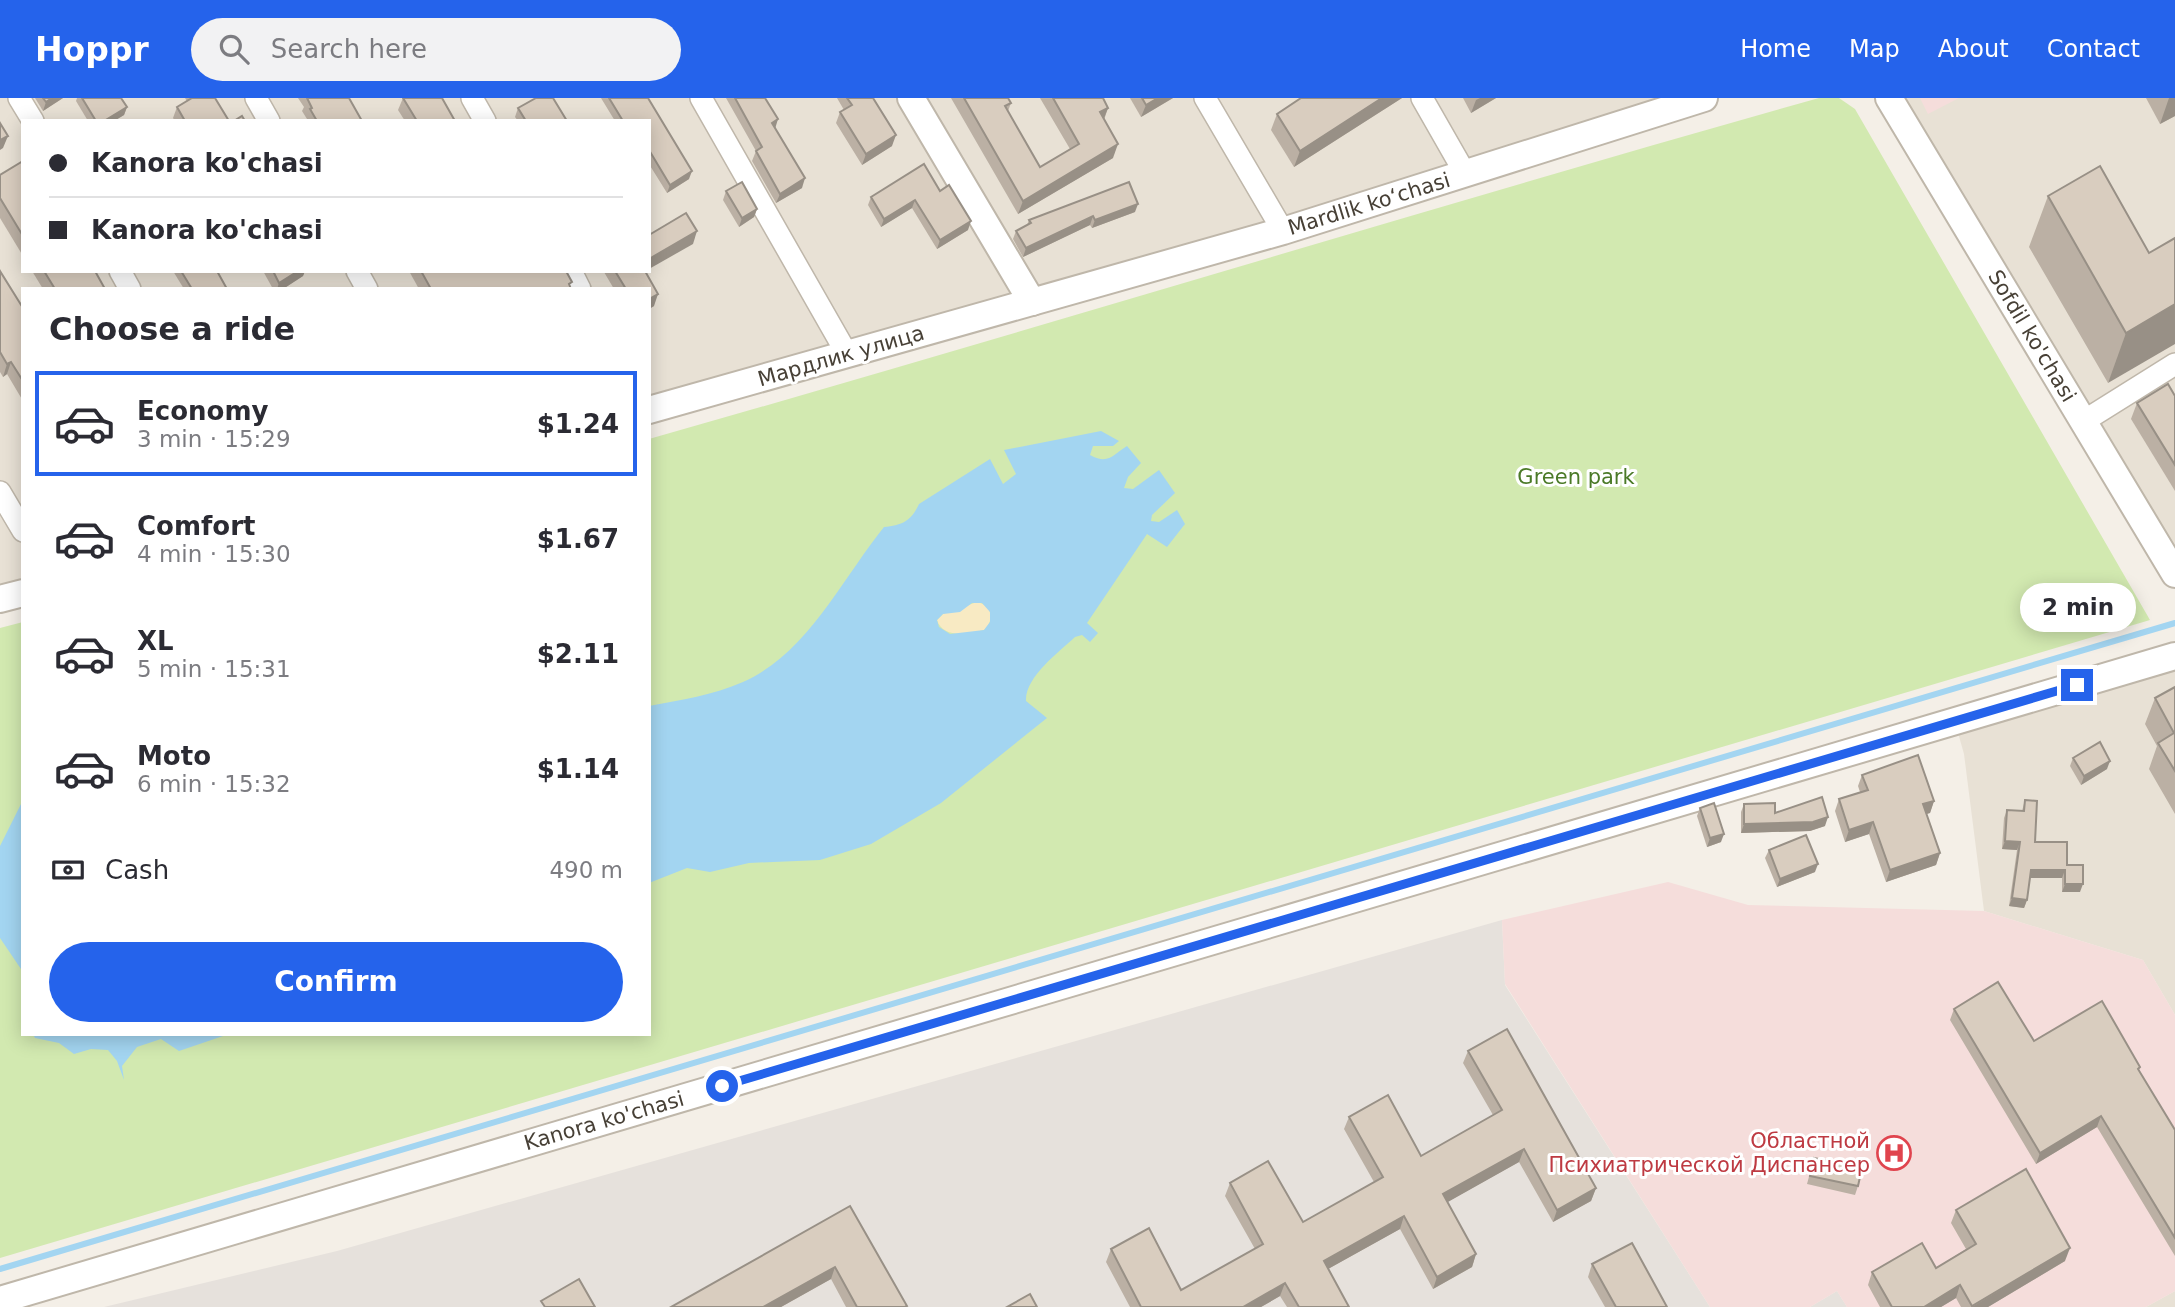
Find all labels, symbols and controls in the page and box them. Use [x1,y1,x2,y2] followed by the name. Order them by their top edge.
[191,18,681,81] search box
[35,30,149,69] text: Hoppr
[215,30,253,68] icon: search
[271,34,427,64] text: Search here
[1740,35,1811,63] text: Home
[1849,35,1900,63] text: Map
[1938,35,2009,63] text: About
[2047,35,2140,63] text: Contact
[91,148,323,178] text: Kanora ko'chasi
[1285,168,1453,240] street label: Mardlik ko‘chasi
[91,215,323,245] text: Kanora ko'chasi
[1983,266,2081,406] street label: Sofdil ko'chasi
[49,310,295,348] text: Choose a ride
[755,321,927,391] street label: Мардлик улица
[53,392,116,455] icon: car
[137,396,268,426] text: Economy
[537,409,619,439] text: $1.24
[137,426,291,452] text: 3 min · 15:29
[1517,465,1635,489] park label: Green park
[53,507,116,570] icon: car
[137,511,255,541] text: Comfort
[537,524,619,554] text: $1.67
[137,541,291,567] text: 4 min · 15:30
[2019,584,2135,632] callout: 2 min
[2042,594,2114,620] text: 2 min
[53,622,116,685] icon: car
[137,626,174,656] text: XL
[537,639,619,669] text: $2.11
[137,656,291,682] text: 5 min · 15:31
[2061,669,2093,701] route end
[53,737,116,800] icon: car
[137,741,211,771] text: Moto
[537,754,619,784] text: $1.14
[137,771,291,797] text: 6 min · 15:32
[49,851,87,889] icon: cash
[105,855,169,885] text: Cash
[549,857,623,883] text: 490 m
[49,942,623,1022] button: Confirm
[706,1070,738,1102] route start
[521,1087,687,1155] street label: Kanora ko'chasi
[1548,1129,1870,1177] place label: Областной Психиатрической Диспансер
[1875,1134,1913,1172] hospital icon: Областной Психиатрической Диспансер

